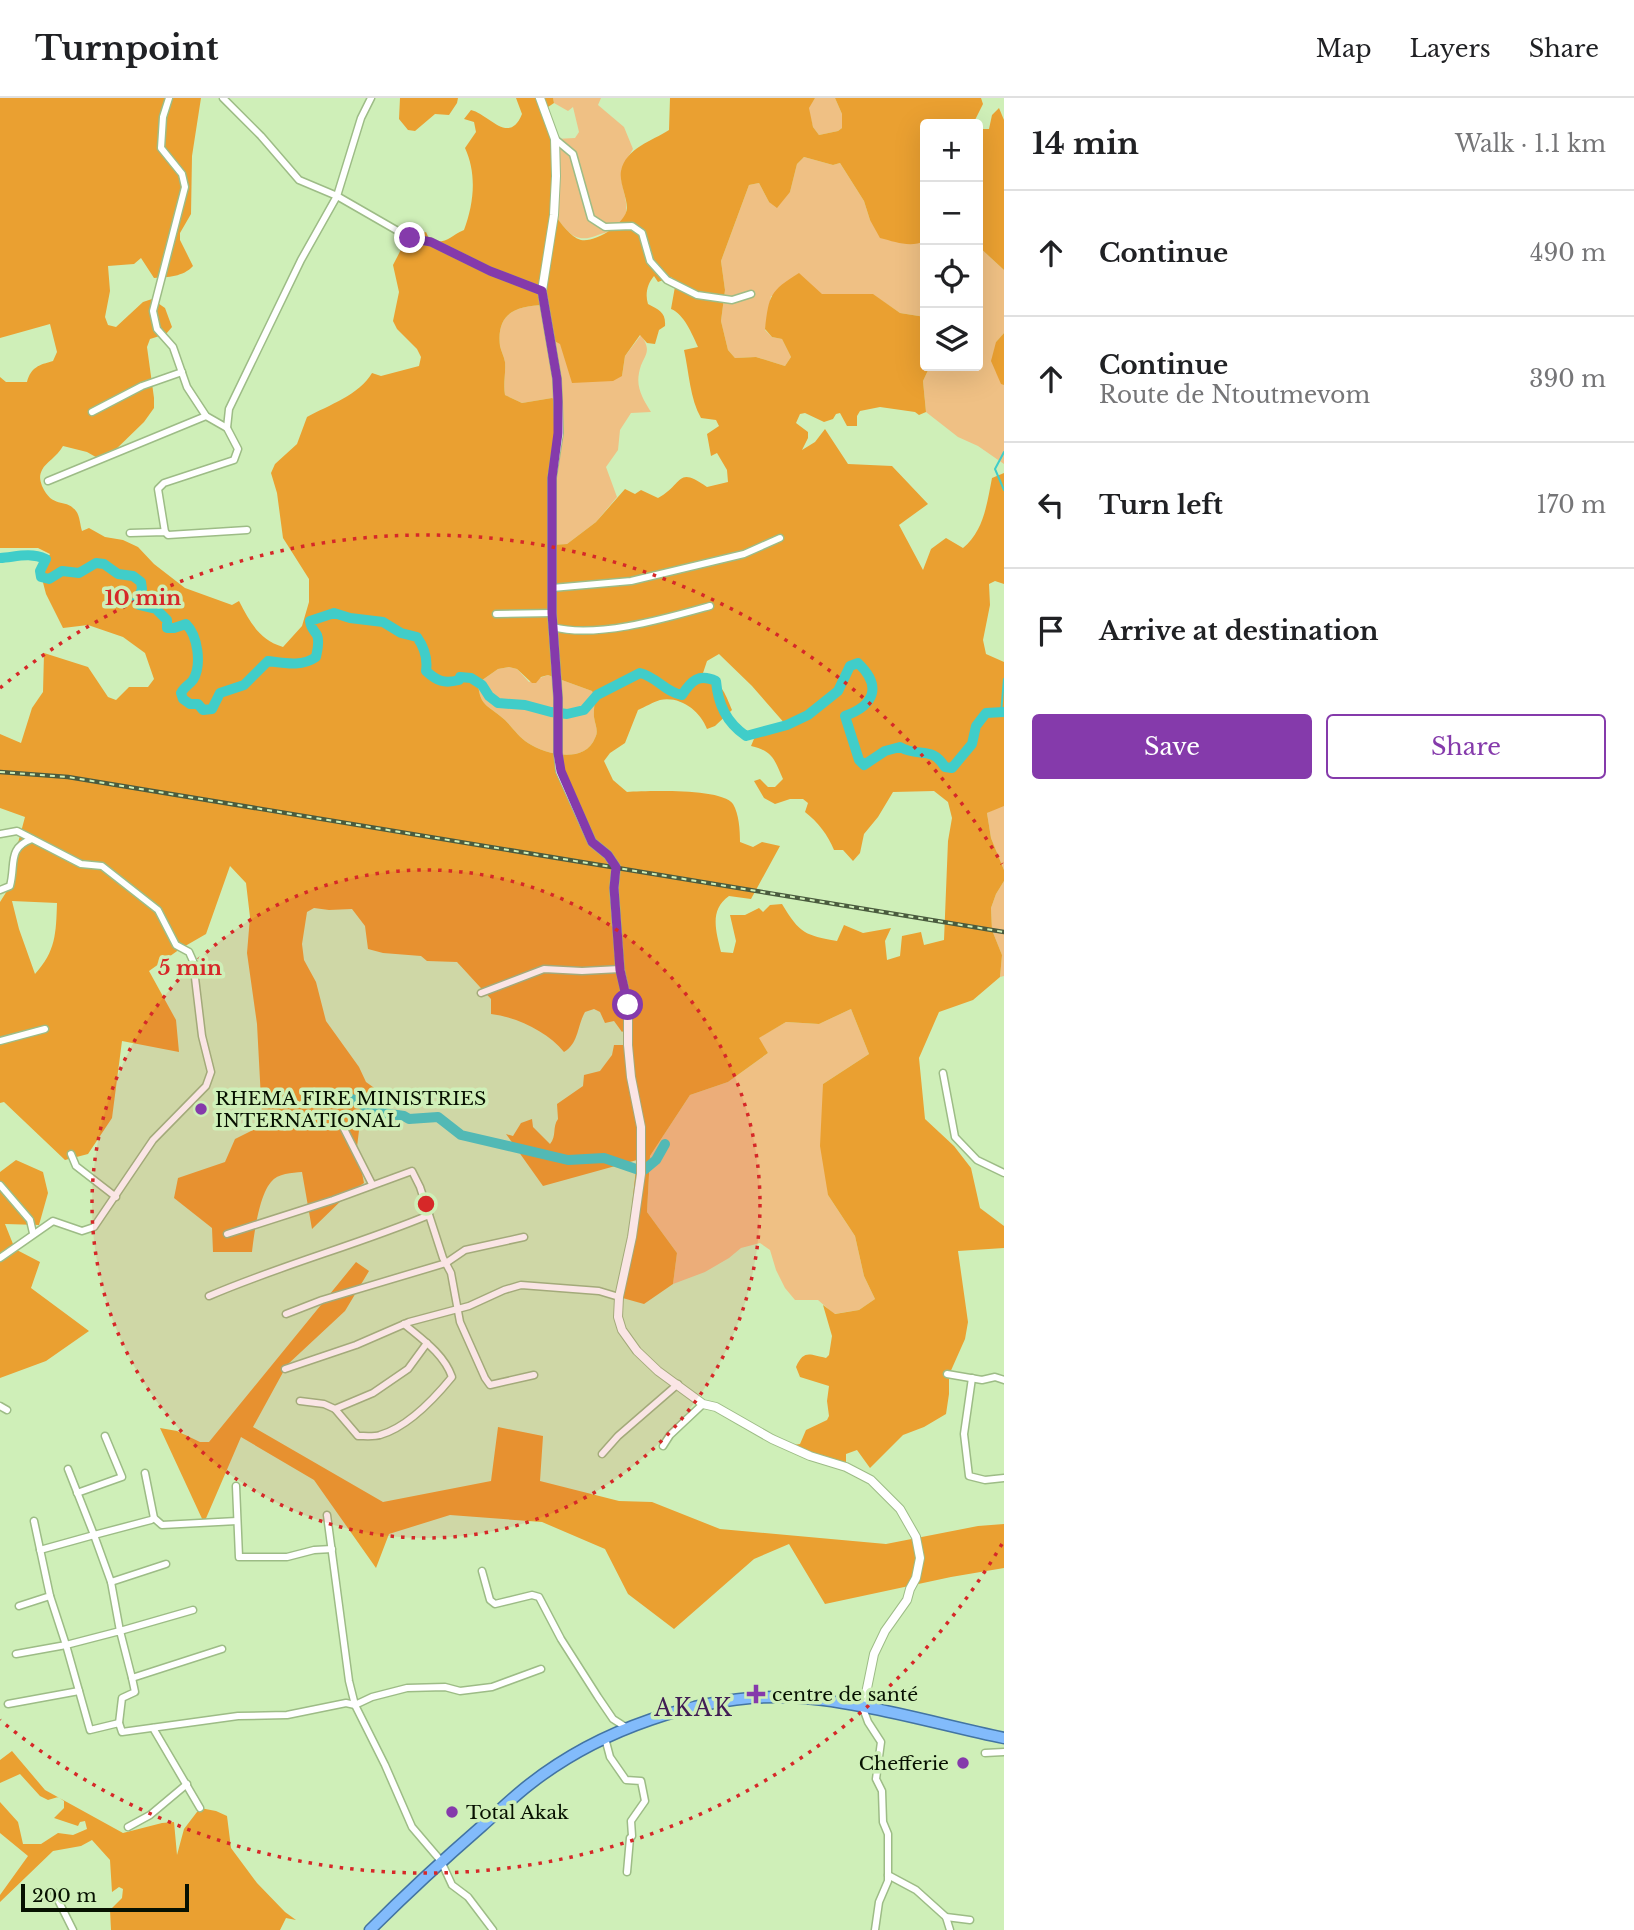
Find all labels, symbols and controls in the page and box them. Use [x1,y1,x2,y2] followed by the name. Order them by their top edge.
[35,28,219,69] text: Turnpoint
[1316,34,1372,63] text: Map
[1410,34,1491,63] text: Layers
[1529,34,1599,63] text: Share
[920,119,983,371] map controls
[920,119,983,182] button: +
[1032,125,1139,162] text: 14 min
[1455,130,1606,158] text: Walk · 1.1 km
[920,182,983,245] button: −
[394,222,425,253] route end
[1032,234,1070,272] icon: ahead
[1099,237,1228,269] text: Continue
[1530,239,1606,267] text: 490 m
[920,245,983,308] button: locate
[920,308,983,371] button: layers
[1099,349,1228,381] text: Continue
[1032,360,1070,398] icon: ahead
[1529,365,1606,393] text: 390 m
[1099,381,1370,409] text: Route de Ntoutmevom
[1032,486,1070,524] icon: left
[1099,489,1223,521] text: Turn left
[1536,491,1606,519] text: 170 m
[105,585,181,611] text: 10 min
[1032,612,1070,650] icon: arrive
[1099,615,1379,647] text: Arrive at destination
[1032,714,1312,779] button: Save
[1326,714,1606,779] button: Share
[158,955,222,981] text: 5 min
[612,989,643,1020] route start
[215,1087,486,1132] place label: RHEMA FIRE MINISTRIES INTERNATIONAL
[193,1101,209,1117] marker: RHEMA FIRE MINISTRIES INTERNATIONAL
[414,1192,438,1216] centre of rings
[772,1683,918,1706] place label: centre de santé
[746,1684,766,1704] marker: centre de santé
[653,1694,734,1722] district label: AKAK
[859,1752,949,1775] place label: Chefferie
[955,1755,971,1771] marker: Chefferie
[466,1801,569,1824] place label: Total Akak
[444,1804,460,1820] marker: Total Akak
[21,1881,189,1913] scale bar
[32,1884,97,1907] text: 200 m

